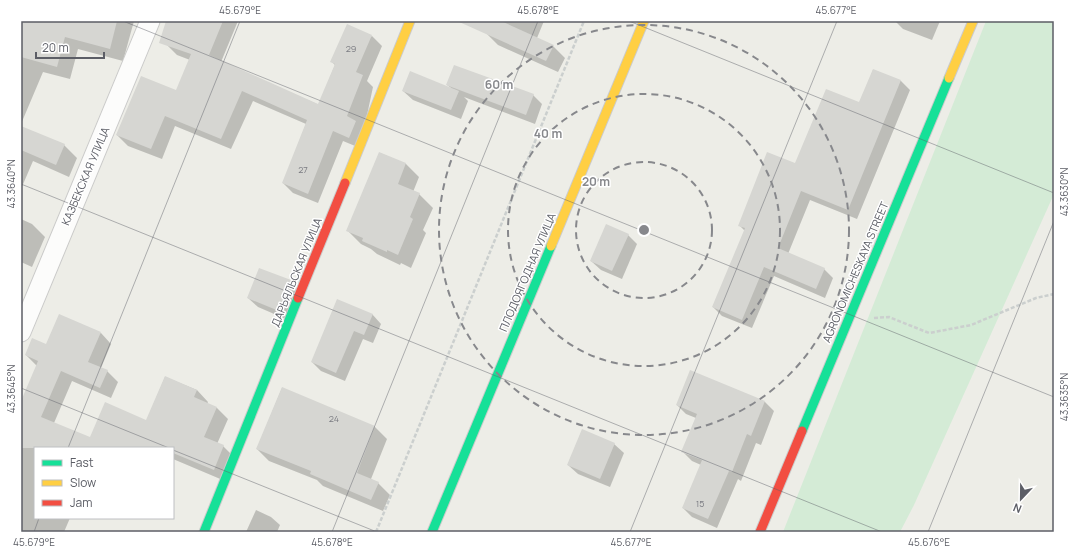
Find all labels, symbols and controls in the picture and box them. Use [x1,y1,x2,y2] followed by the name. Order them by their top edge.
[219,3,261,17] text: 45.679°E
[517,3,559,17] text: 45.678°E
[816,3,857,17] text: 45.677°E
[36,34,104,60] scale bar
[42,39,69,56] text: 20 m
[346,42,356,55] house number: 29
[485,76,513,93] text: 60 m
[57,124,113,228] street label: КАЗБЕКСКАЯ УЛИЦА
[534,125,562,142] text: 40 m
[4,159,18,209] text: 43.3640°N
[298,163,308,176] house number: 27
[1057,168,1071,216] text: 43.3630°N
[582,173,610,190] text: 20 m
[818,199,892,345] street label: AGRONOMICHESKAYA STREET
[495,210,559,334] street label: ПЛОДОЯГОДНАЯ УЛИЦА
[267,215,325,329] street label: ДАРЬЯЛЬСКАЯ УЛИЦА
[637,223,651,237] centre of rings
[4,364,18,413] text: 43.3645°N
[1057,373,1071,421] text: 43.3635°N
[329,412,339,425] house number: 24
[34,447,174,519] legend
[70,454,94,471] text: Fast
[70,474,96,491] text: Slow
[1001,479,1041,519] north arrow
[70,494,92,511] text: Jam
[696,497,704,510] house number: 15
[1011,500,1024,517] text: N
[13,535,55,549] text: 45.679°E
[311,535,353,549] text: 45.678°E
[611,535,652,549] text: 45.677°E
[908,535,950,549] text: 45.676°E

